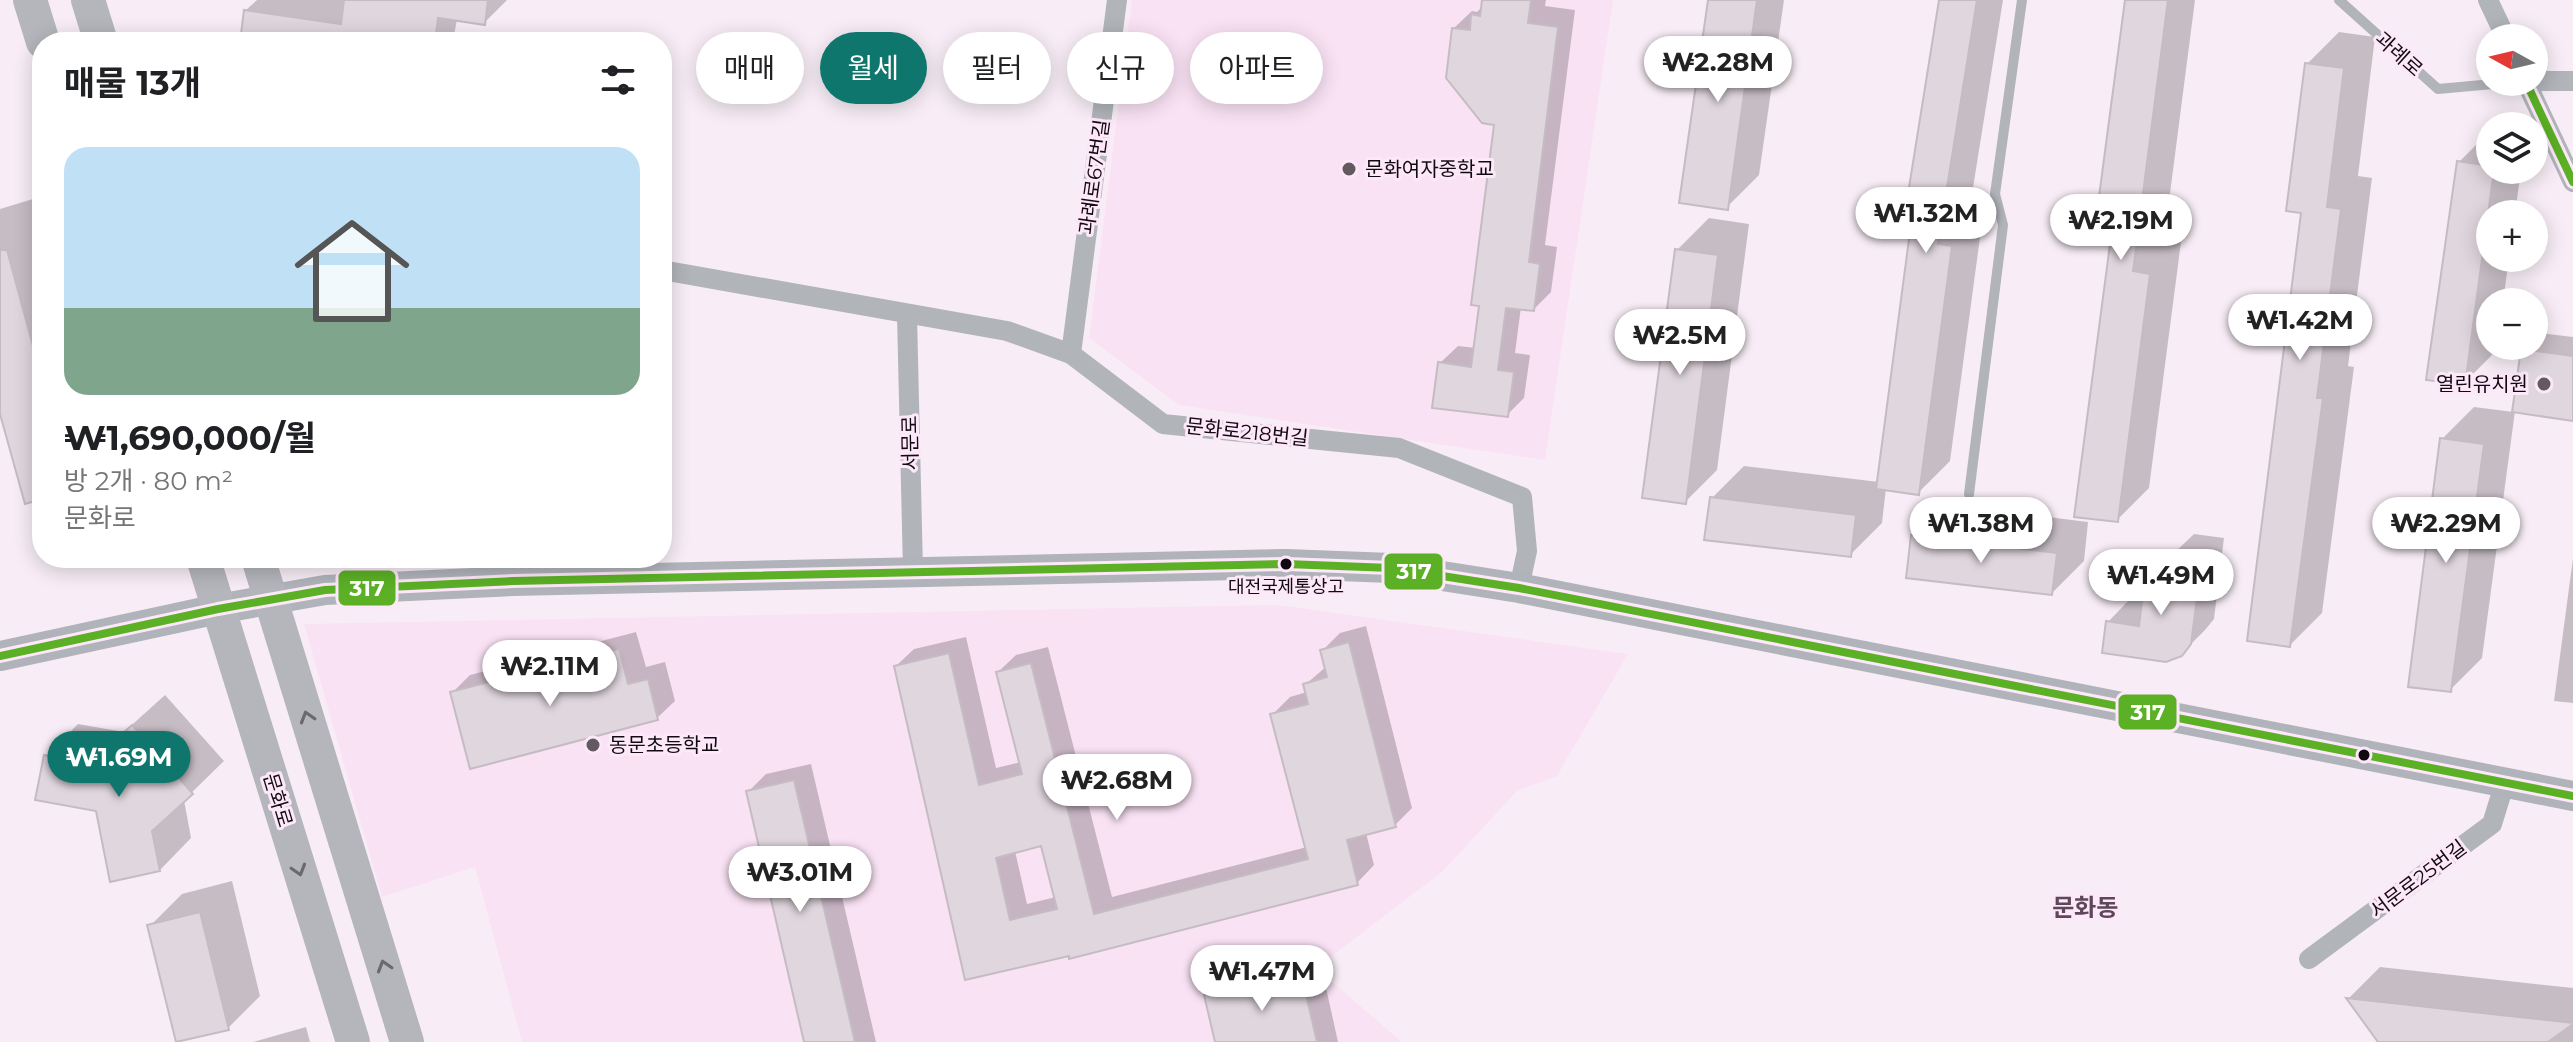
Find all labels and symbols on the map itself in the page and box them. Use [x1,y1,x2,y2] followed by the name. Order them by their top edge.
[2476,24,2548,96] north arrow
[2370,27,2428,81] street label: 과례로
[1653,36,1783,104] pin: ₩2.28M
[1074,118,1114,236] street label: 과례로67번길
[1365,157,1494,181] place label: 문화여자중학교
[1340,160,1358,178] marker: 문화여자중학교
[1861,187,1991,255] pin: ₩1.32M
[2056,194,2186,262] pin: ₩2.19M
[2235,294,2365,362] pin: ₩1.42M
[1624,309,1736,377] pin: ₩2.5M
[2436,372,2528,396] place label: 열린유치원
[2535,375,2553,393] marker: 열린유치원
[1184,414,1310,450] street label: 문화로218번길
[898,415,922,471] street label: 서문로
[1916,497,2046,565] pin: ₩1.38M
[2381,497,2511,565] pin: ₩2.29M
[2096,549,2226,617] pin: ₩1.49M
[1383,552,1444,591] line badge: 317
[1278,556,1294,572] marker: 대전국제통상고
[1395,558,1432,585] text: 317
[337,569,397,607] line badge: 317
[348,575,385,602] text: 317
[1228,576,1344,598] place label: 대전국제통상고
[485,640,615,708] pin: ₩2.11M
[2117,693,2178,731] line badge: 317
[2129,699,2166,726] text: 317
[300,711,316,725] one-way arrow
[54,731,184,799] pin: ₩1.69M
[609,733,719,757] place label: 동문초등학교
[584,736,602,754] marker: 동문초등학교
[2356,747,2372,763] unlabelled marker
[1052,754,1182,822] pin: ₩2.68M
[258,770,298,830] street label: 문화로
[2365,835,2471,923] street label: 서문로25번길
[735,846,865,914] pin: ₩3.01M
[290,863,306,877] one-way arrow
[2052,893,2118,922] district label: 문화동
[1197,945,1327,1013] pin: ₩1.47M
[377,959,393,973] one-way arrow

